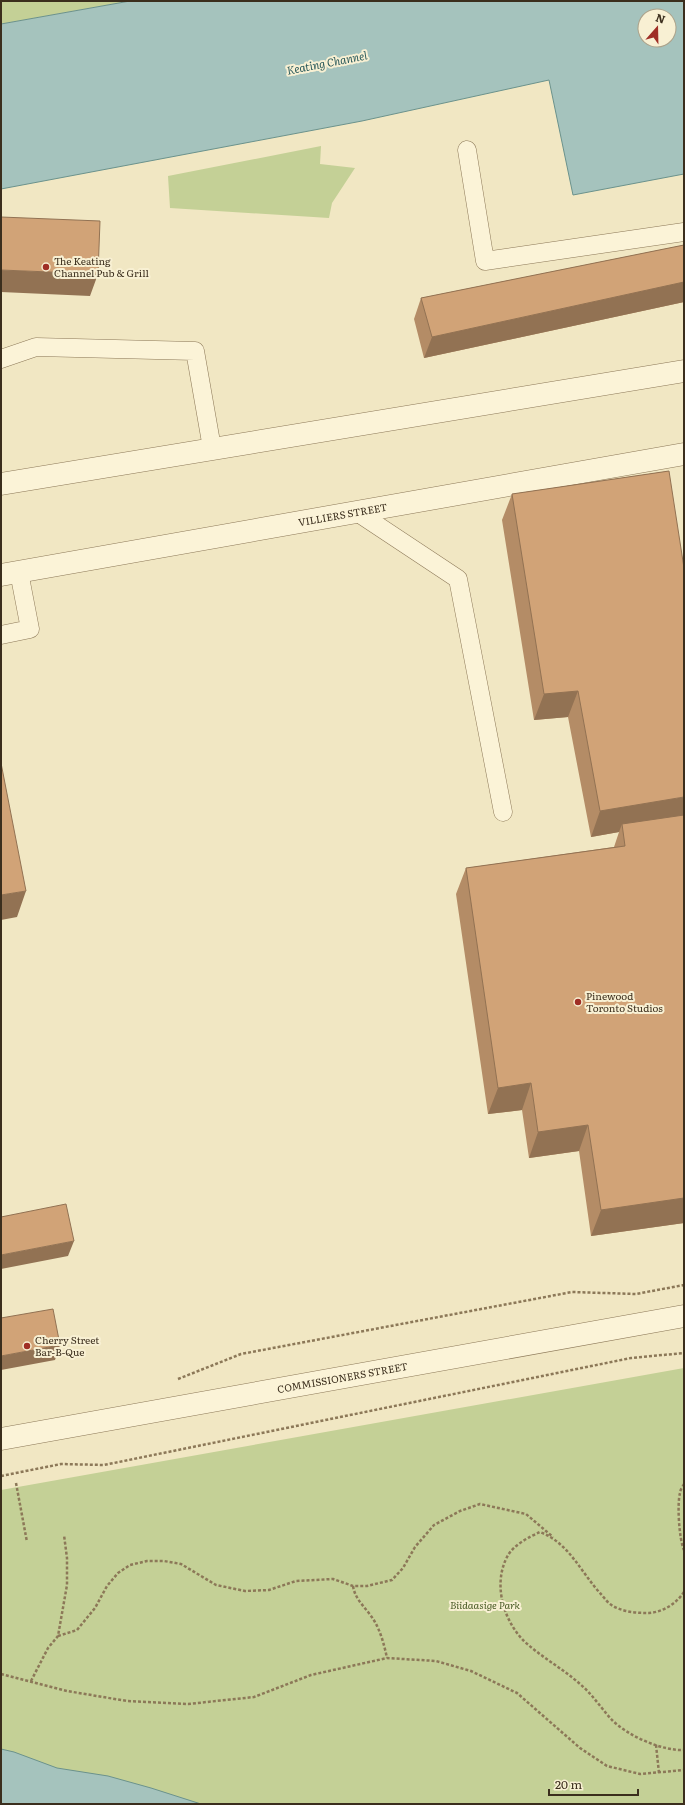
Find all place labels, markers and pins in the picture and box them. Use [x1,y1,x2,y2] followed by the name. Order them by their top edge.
[54,253,150,280] place label: The Keating Channel Pub & Grill
[41,262,51,272] marker: The Keating Channel Pub & Grill
[586,988,663,1015] place label: Pinewood Toronto Studios
[573,997,583,1007] marker: Pinewood Toronto Studios
[35,1332,99,1359] place label: Cherry Street Bar-B-Que
[22,1341,32,1351] marker: Cherry Street Bar-B-Que

